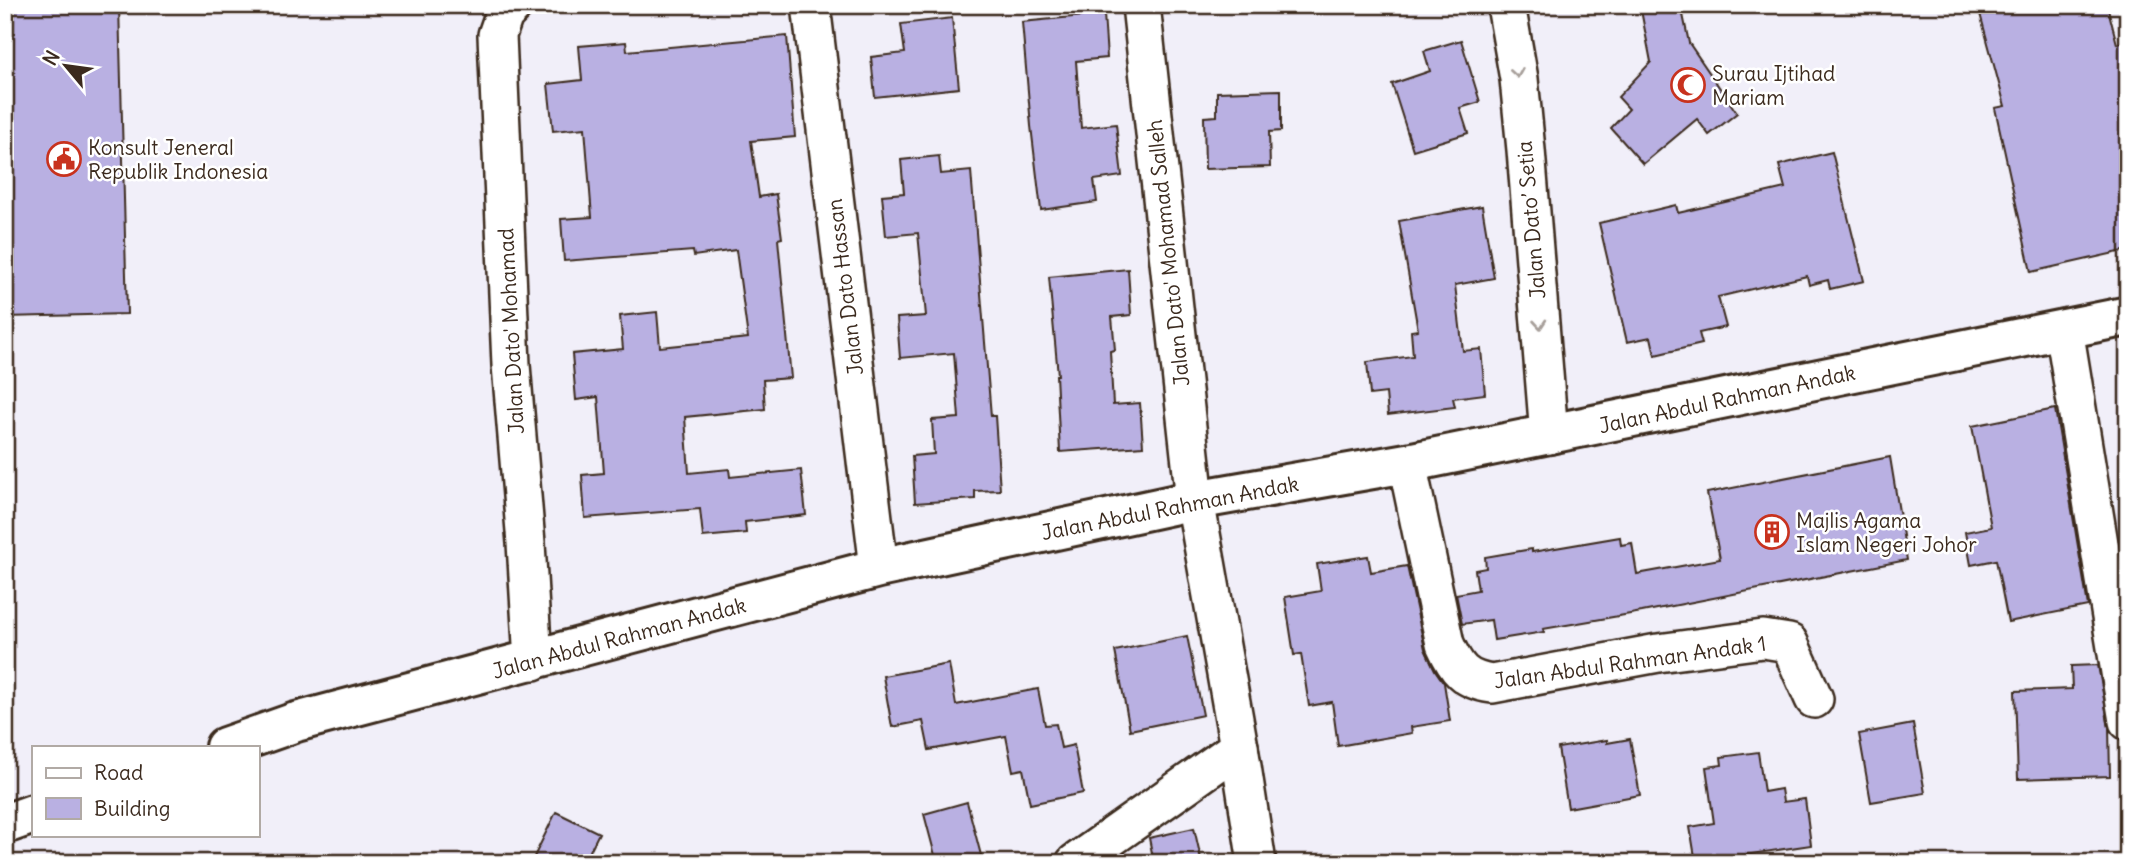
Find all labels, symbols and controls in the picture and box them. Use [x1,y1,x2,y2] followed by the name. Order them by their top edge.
[32,32,102,102] north arrow
[37,46,65,69] text: N
[1712,60,1835,111] place label: Surau Ijtihad Mariam
[1669,66,1707,104] mosque icon: Surau Ijtihad Mariam
[1509,67,1524,79] one-way arrow
[1141,118,1195,388] street label: Jalan Dato' Mohamad Salleh
[88,134,268,185] place label: Konsult Jeneral Republik Indonesia
[45,140,83,178] public building icon: Konsult Jeneral Republik Indonesia
[1511,140,1551,300] street label: Jalan Dato’ Setia
[821,197,869,377] street label: Jalan Dato Hassan
[492,227,530,435] street label: Jalan Dato' Mohamad
[1532,318,1547,329] one-way arrow
[1596,359,1858,439] street label: Jalan Abdul Rahman Andak
[1039,470,1301,546] street label: Jalan Abdul Rahman Andak
[1796,507,1977,558] place label: Majlis Agama Islam Negeri Johor
[1753,513,1791,551] building icon: Majlis Agama Islam Negeri Johor
[489,591,749,685] street label: Jalan Abdul Rahman Andak
[1492,630,1768,694] street label: Jalan Abdul Rahman Andak 1
[32,746,259,836] legend
[94,759,143,786] text: Road
[94,795,170,822] text: Building

